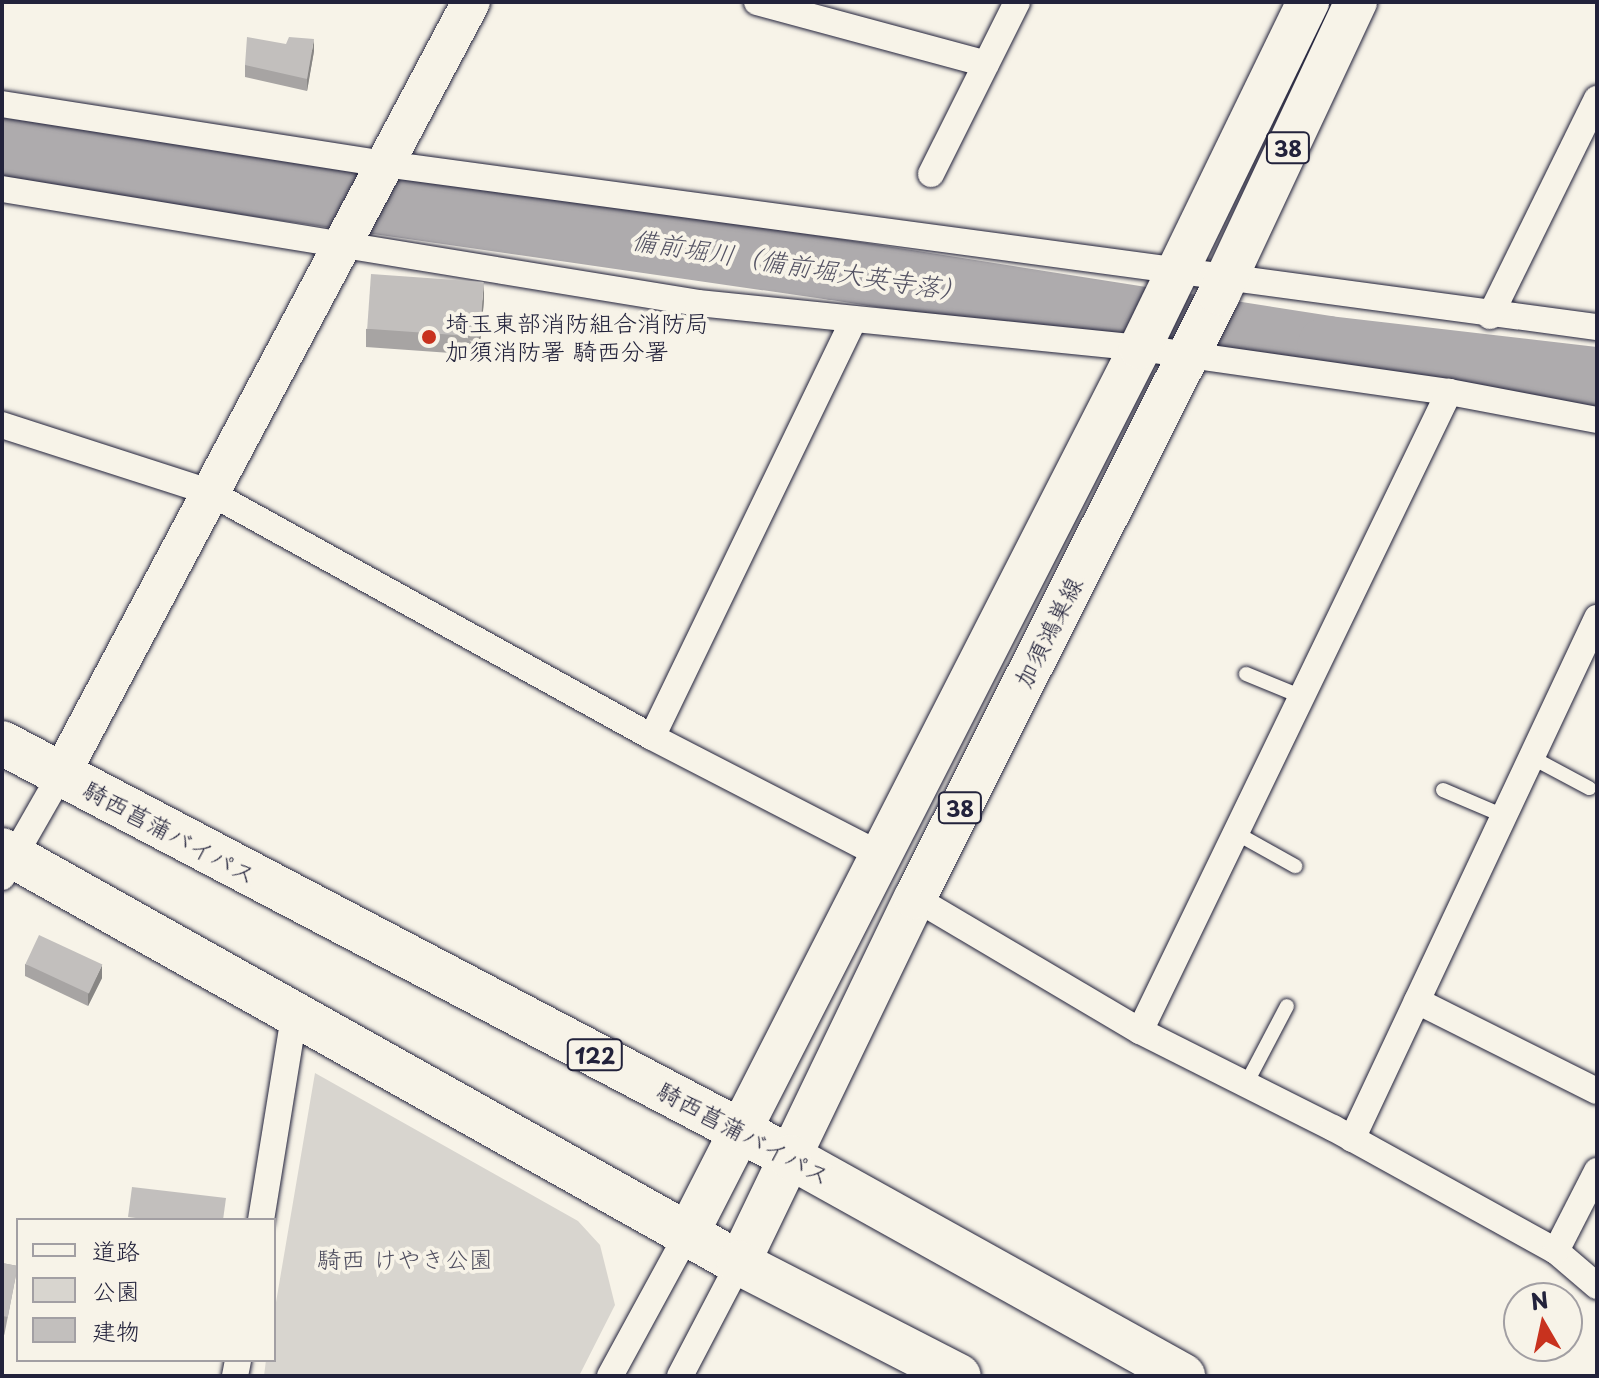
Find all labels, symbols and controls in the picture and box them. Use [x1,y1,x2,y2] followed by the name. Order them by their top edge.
[1264,130,1312,166] road number: 38
[630,223,968,307] water label: 備前堀川（備前堀大英寺落）
[445,309,709,365] place label: 埼玉東部消防組合消防局 加須消防署 騎西分署
[420,328,438,346] marker: 埼玉東部消防組合消防局 加須消防署 騎西分署
[1008,572,1088,692] street label: 加須鴻巣線
[78,774,262,890] street label: 騎西菖蒲バイパス
[936,790,984,826] road number: 38
[565,1037,625,1073] road number: 122
[652,1075,836,1191] street label: 騎西菖蒲バイパス
[16,1218,276,1362] legend
[92,1232,140,1268] text: 道路
[317,1245,493,1273] park label: 騎西 けやき公園
[92,1272,140,1308] text: 公園
[1503,1282,1583,1362] north arrow
[1528,1282,1551,1317] text: N
[92,1312,140,1348] text: 建物

